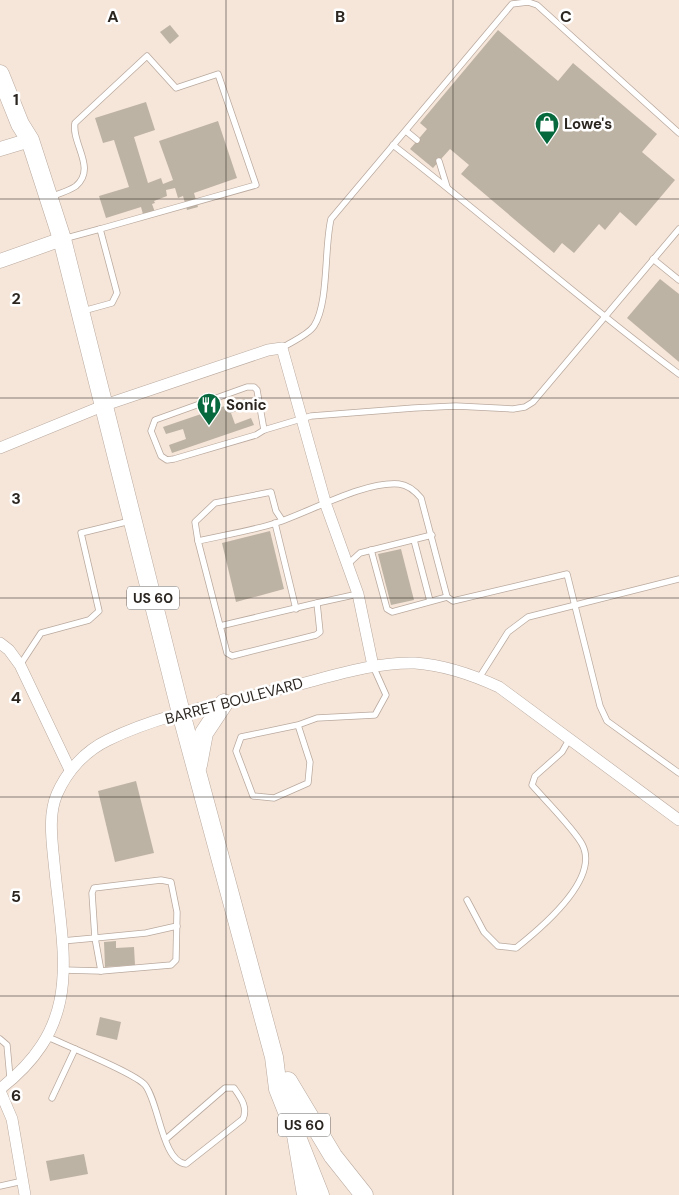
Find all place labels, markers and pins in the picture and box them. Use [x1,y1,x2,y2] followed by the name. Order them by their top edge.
[534,111,560,145] shop icon: Lowe's
[564,114,612,134] place label: Lowe's
[196,392,222,426] restaurant icon: Sonic
[226,395,267,415] place label: Sonic

